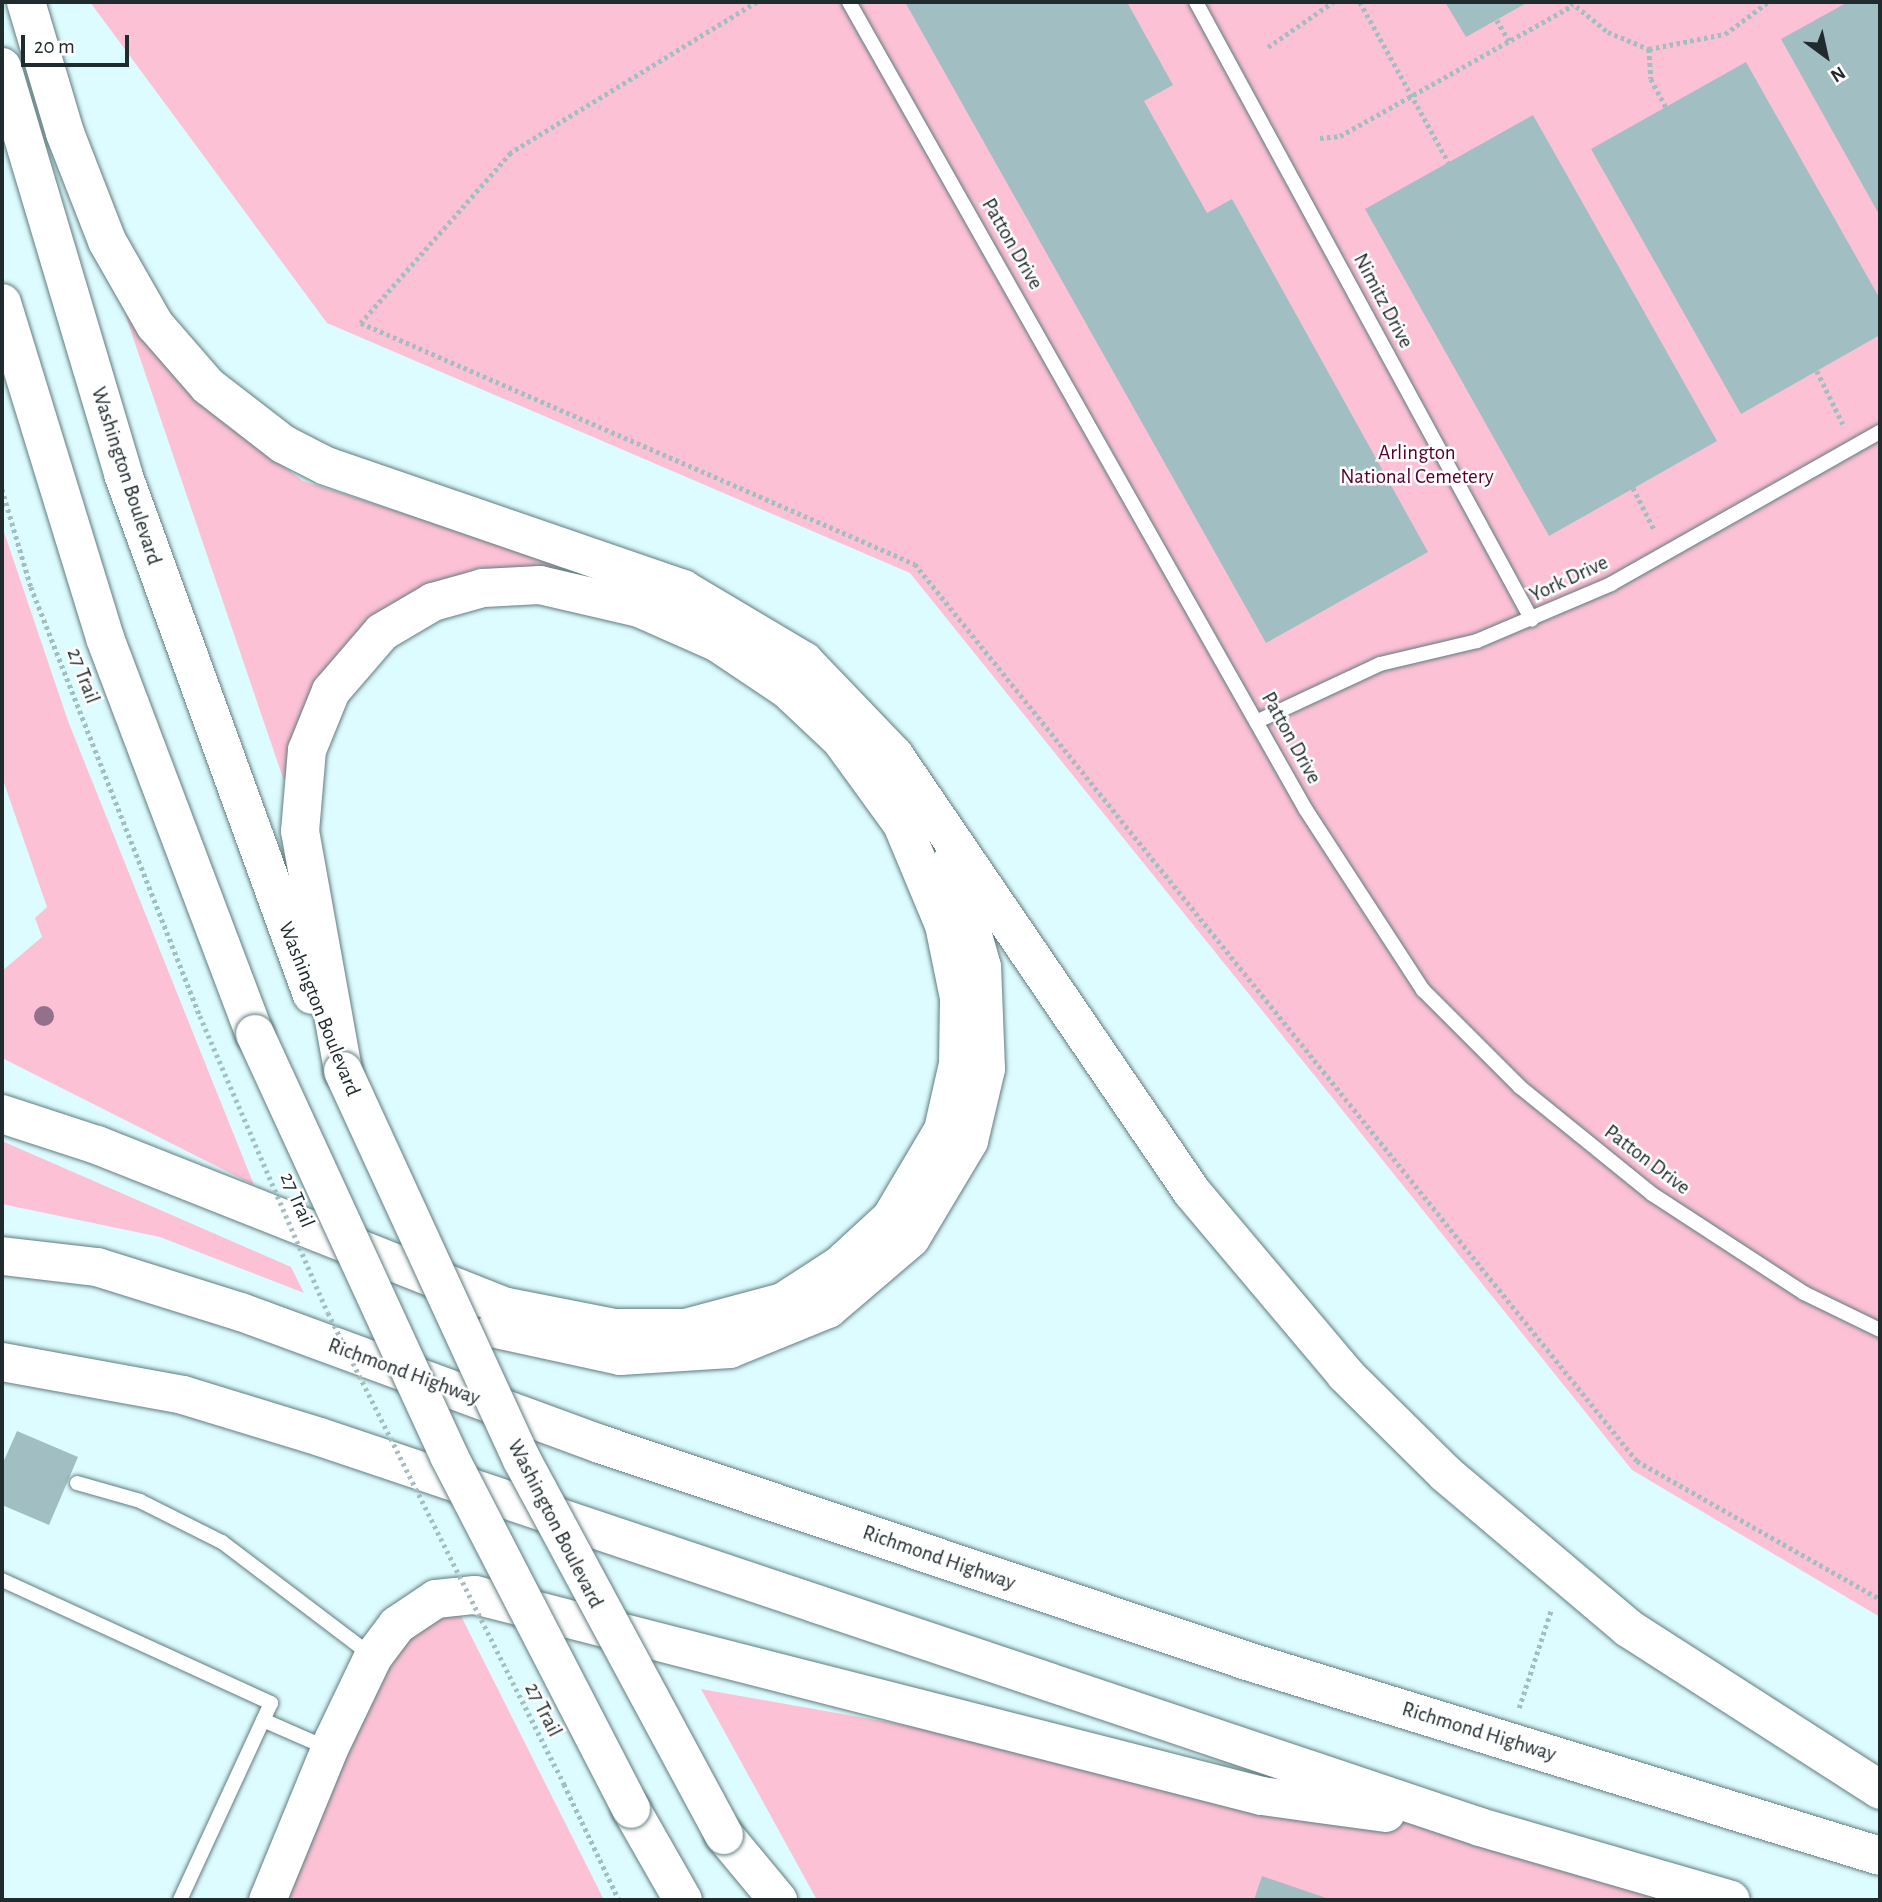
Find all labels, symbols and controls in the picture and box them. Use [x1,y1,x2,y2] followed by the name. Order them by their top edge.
[24,21,133,65] scale bar
[1791,21,1861,91] north arrow
[34,36,75,57] text: 20 m
[1827,62,1848,86] text: N
[976,194,1048,294] street label: Patton Drive
[1348,249,1418,353] street label: Nimitz Drive
[85,384,167,568] street label: Washington Boulevard
[1340,440,1494,490] park label: Arlington National Cemetery
[1526,550,1612,608] street label: York Drive
[61,645,105,707] street label: 27 Trail
[1255,688,1327,788] street label: Patton Drive
[273,918,365,1100] street label: Washington Boulevard
[1599,1119,1695,1201] street label: Patton Drive
[274,1169,320,1231] street label: 27 Trail
[325,1333,483,1411] street label: Richmond Highway
[502,1436,608,1612] street label: Washington Boulevard
[859,1520,1019,1596] street label: Richmond Highway
[519,1679,567,1741] street label: 27 Trail
[1399,1697,1559,1767] street label: Richmond Highway

